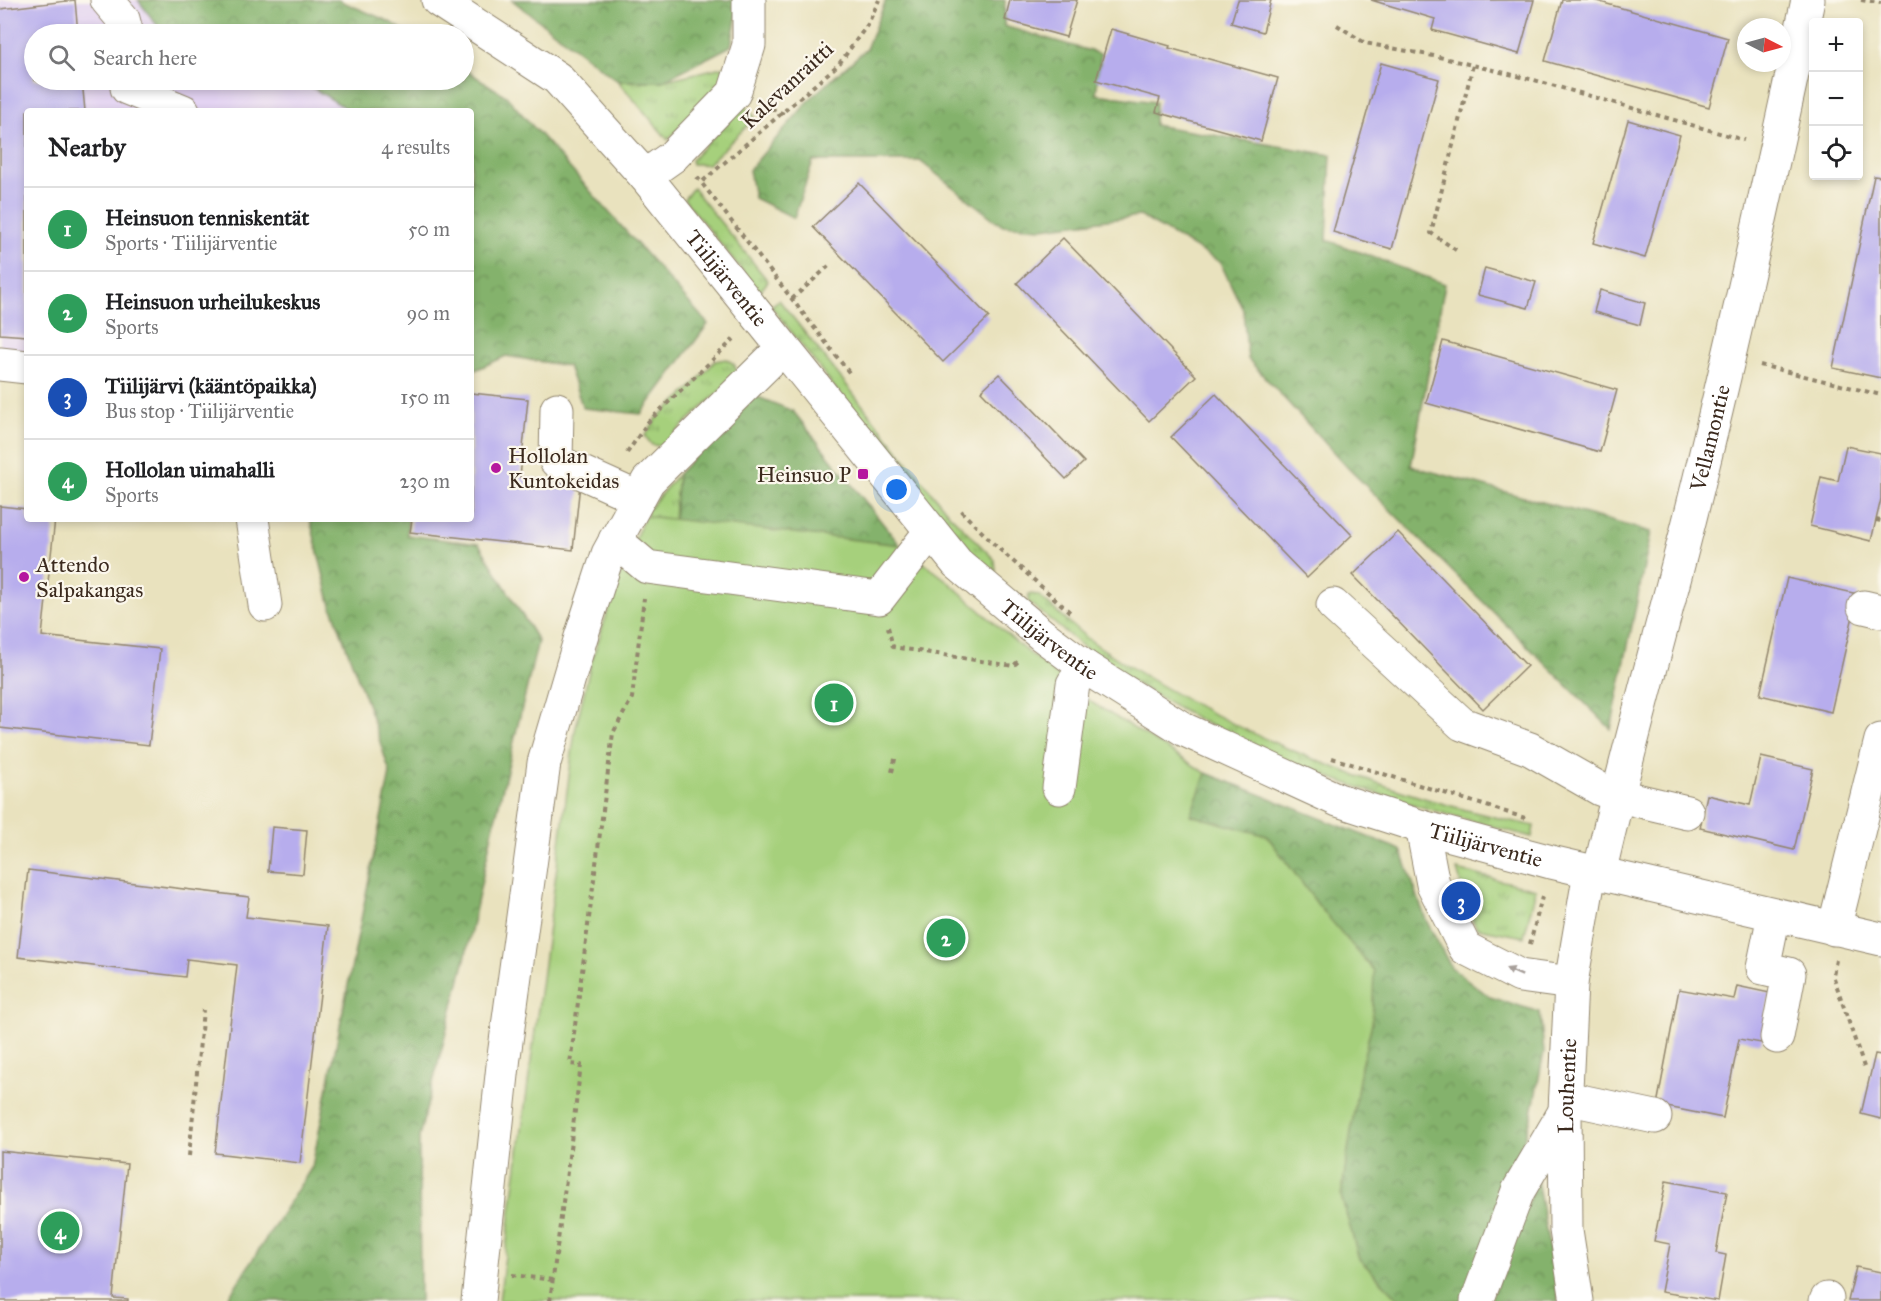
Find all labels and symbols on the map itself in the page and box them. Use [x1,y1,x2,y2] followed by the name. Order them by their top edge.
[1737,18,1791,72] north arrow
[735,35,839,135] street label: Kalevanraitti
[680,224,774,332] street label: Tiilijärventie
[1683,382,1735,495] street label: Vellamontie
[508,442,619,494] place label: Hollolan Kuntokeidas
[489,461,503,475] marker: Hollolan Kuntokeidas
[757,461,851,488] place label: Heinsuo P
[856,467,870,481] marker: Heinsuo P
[882,475,911,504] your location
[35,551,143,603] place label: Attendo Salpakangas
[17,570,31,584] marker: Attendo Salpakangas
[995,592,1103,685] street label: Tiilijärventie
[814,680,854,726] pin: 1
[1426,816,1546,873] street label: Tiilijärventie
[1442,878,1480,924] pin: 3
[926,916,966,960] pin: 2
[1504,967,1522,977] one-way arrow
[1551,1038,1582,1134] street label: Louhentie
[40,1208,80,1254] pin: 4

